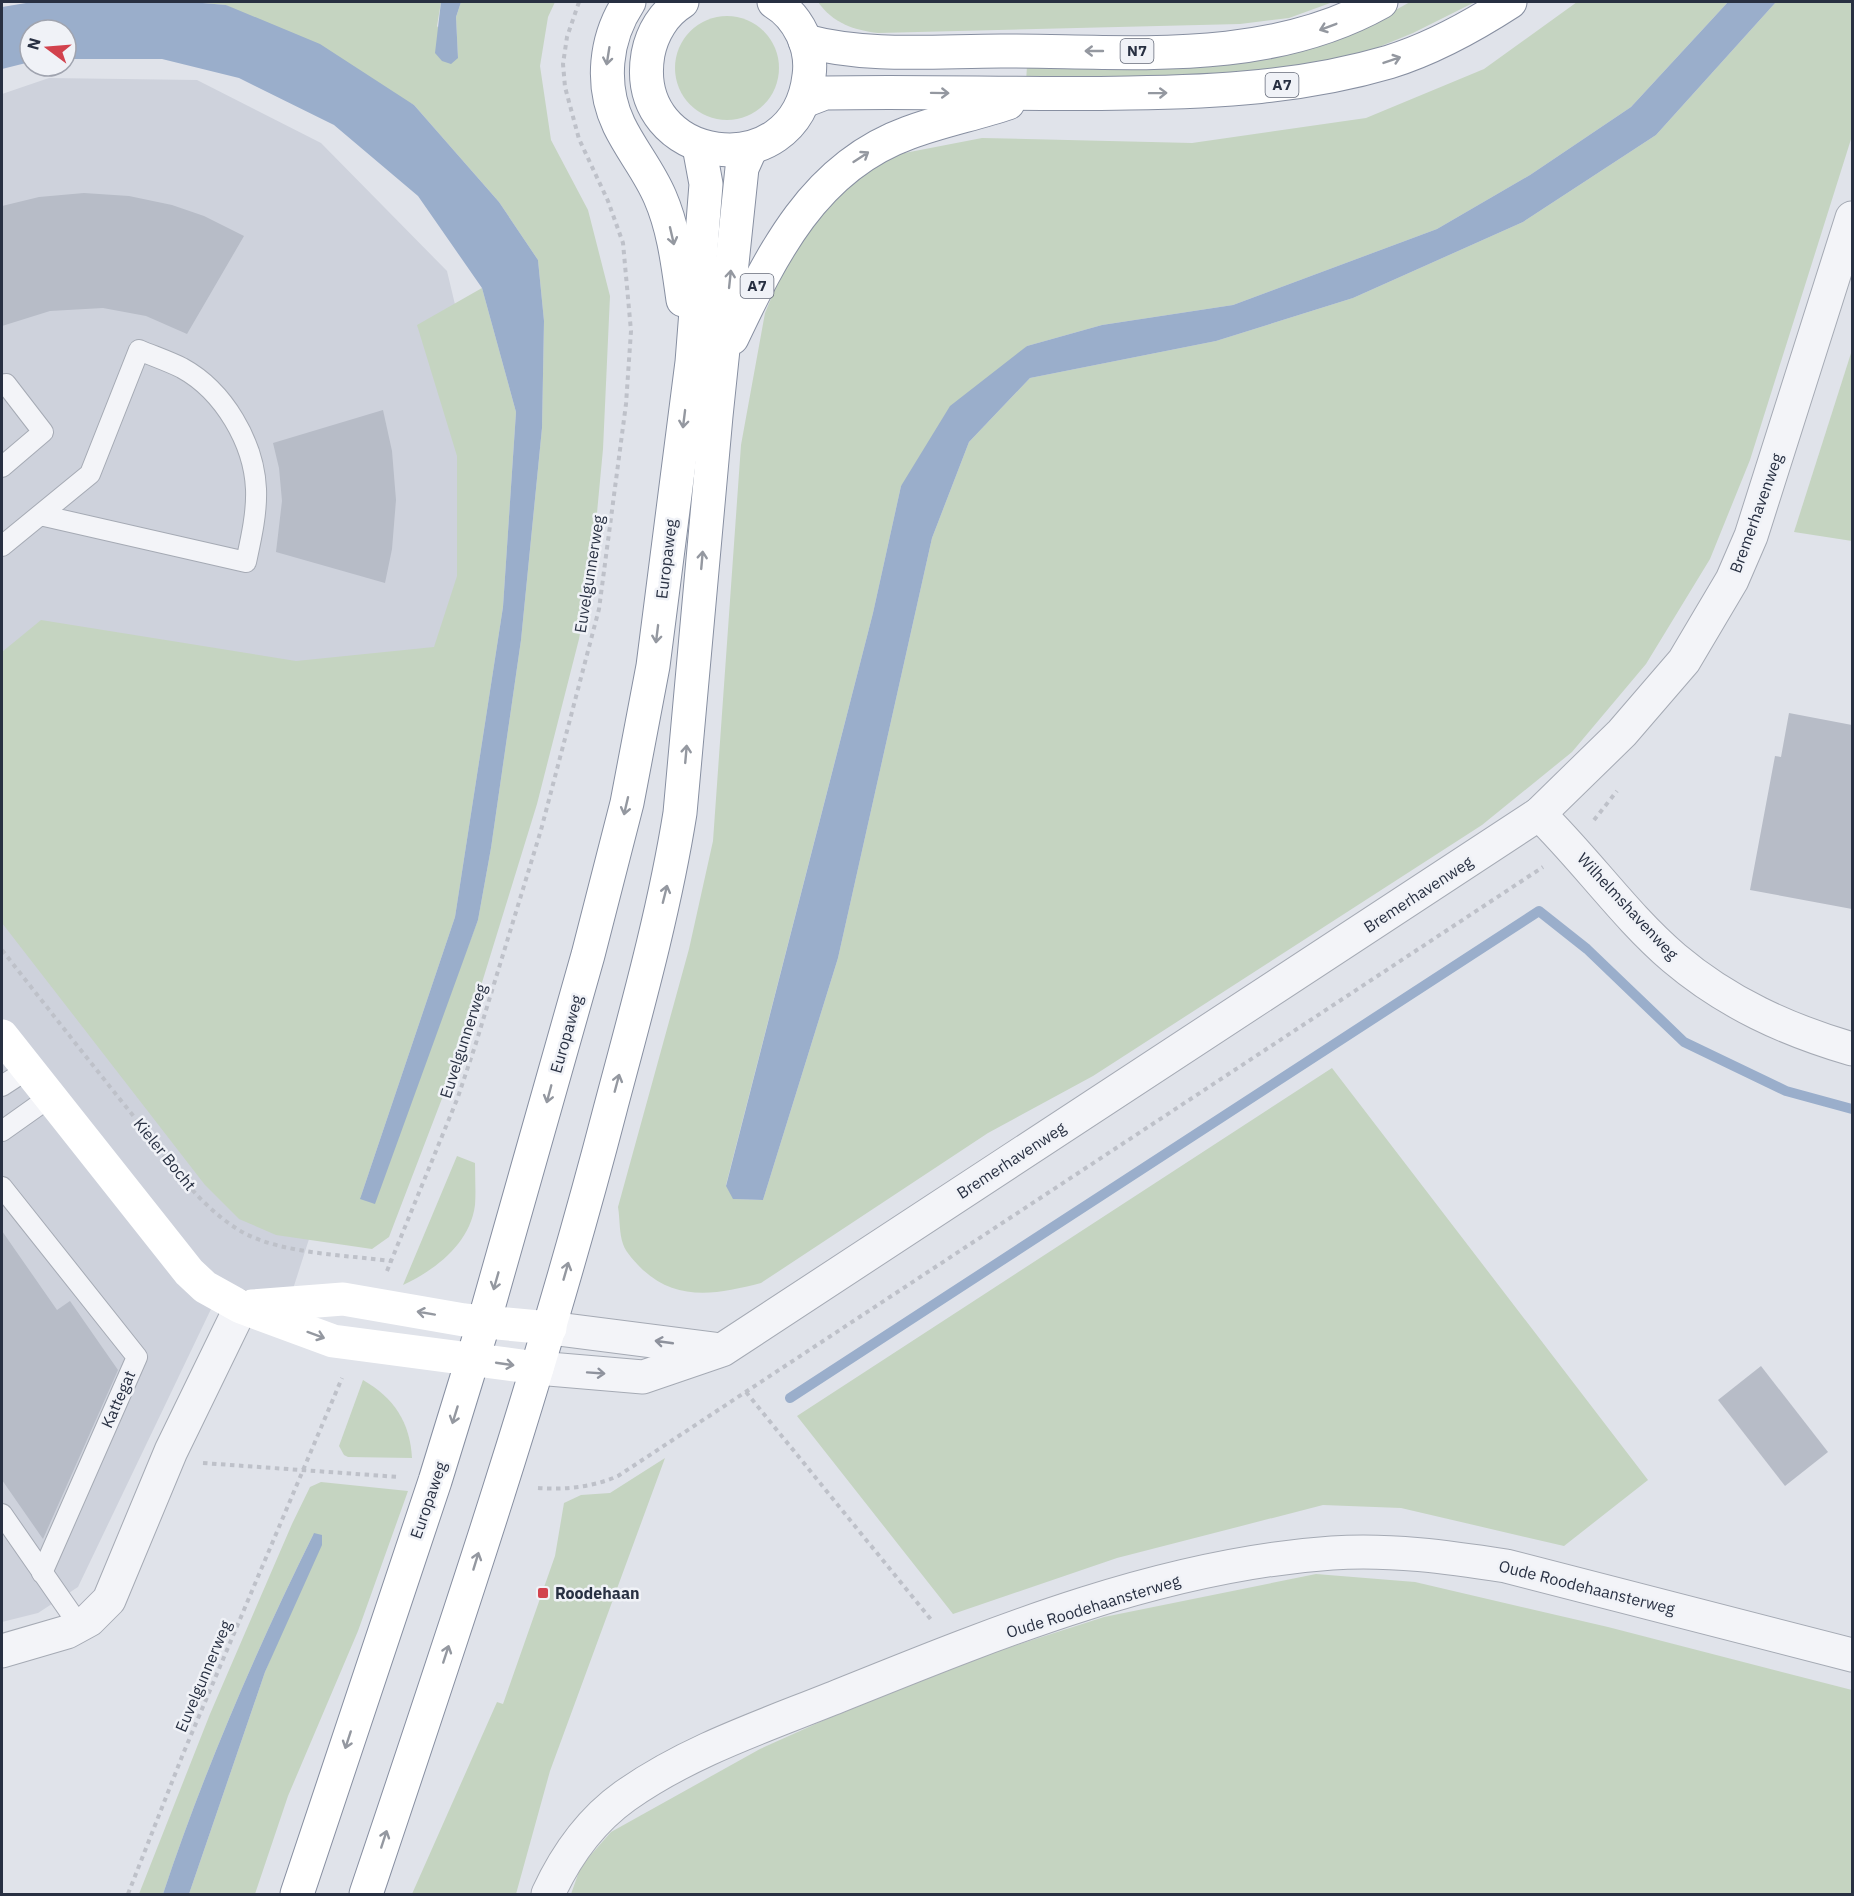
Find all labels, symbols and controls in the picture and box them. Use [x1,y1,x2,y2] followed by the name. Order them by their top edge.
[18,18,78,78] north arrow
[1319,22,1338,33] one-way arrow
[22,36,45,52] text: N
[1120,39,1154,63] road number: N7
[603,45,614,65] one-way arrow
[1084,45,1104,57] one-way arrow
[1382,54,1401,65] one-way arrow
[1266,73,1298,97] road number: A7
[929,87,949,99] one-way arrow
[1148,87,1168,99] one-way arrow
[853,150,870,163] one-way arrow
[667,226,679,245] one-way arrow
[725,270,736,290] one-way arrow
[740,274,774,298] road number: A7
[678,409,689,429] one-way arrow
[1725,450,1787,576] street label: Bremerhavenweg
[570,513,608,634] street label: Euvelgunnerweg
[651,517,681,600] street label: Europaweg
[697,551,708,571] one-way arrow
[652,623,663,643] one-way arrow
[681,745,692,765] one-way arrow
[619,796,631,815] one-way arrow
[1573,848,1683,964] street label: Wilhelmshavenweg
[1360,851,1477,937] street label: Bremerhavenweg
[659,885,671,904] one-way arrow
[435,981,491,1101] street label: Euvelgunnerweg
[545,992,587,1075] street label: Europaweg
[612,1074,623,1093] one-way arrow
[543,1084,554,1103] one-way arrow
[130,1114,200,1194] street label: Kieler Bocht
[953,1117,1070,1203] street label: Bremerhavenweg
[561,1262,572,1281] one-way arrow
[490,1272,501,1291] one-way arrow
[416,1307,436,1318] one-way arrow
[306,1330,325,1341] one-way arrow
[654,1337,674,1348] one-way arrow
[495,1358,514,1369] one-way arrow
[96,1367,140,1431] street label: Kattegat
[585,1368,605,1379] one-way arrow
[449,1405,460,1424] one-way arrow
[405,1458,451,1541] street label: Europaweg
[471,1552,482,1571] one-way arrow
[1497,1555,1678,1619] street label: Oude Roodehaansterweg
[1004,1570,1183,1642] street label: Oude Roodehaansterweg
[555,1583,640,1603] place label: Roodehaan
[536,1586,550,1600] marker: Roodehaan
[171,1617,236,1735] street label: Euvelgunnerweg
[441,1645,452,1664] one-way arrow
[342,1730,353,1749] one-way arrow
[380,1830,391,1849] one-way arrow

